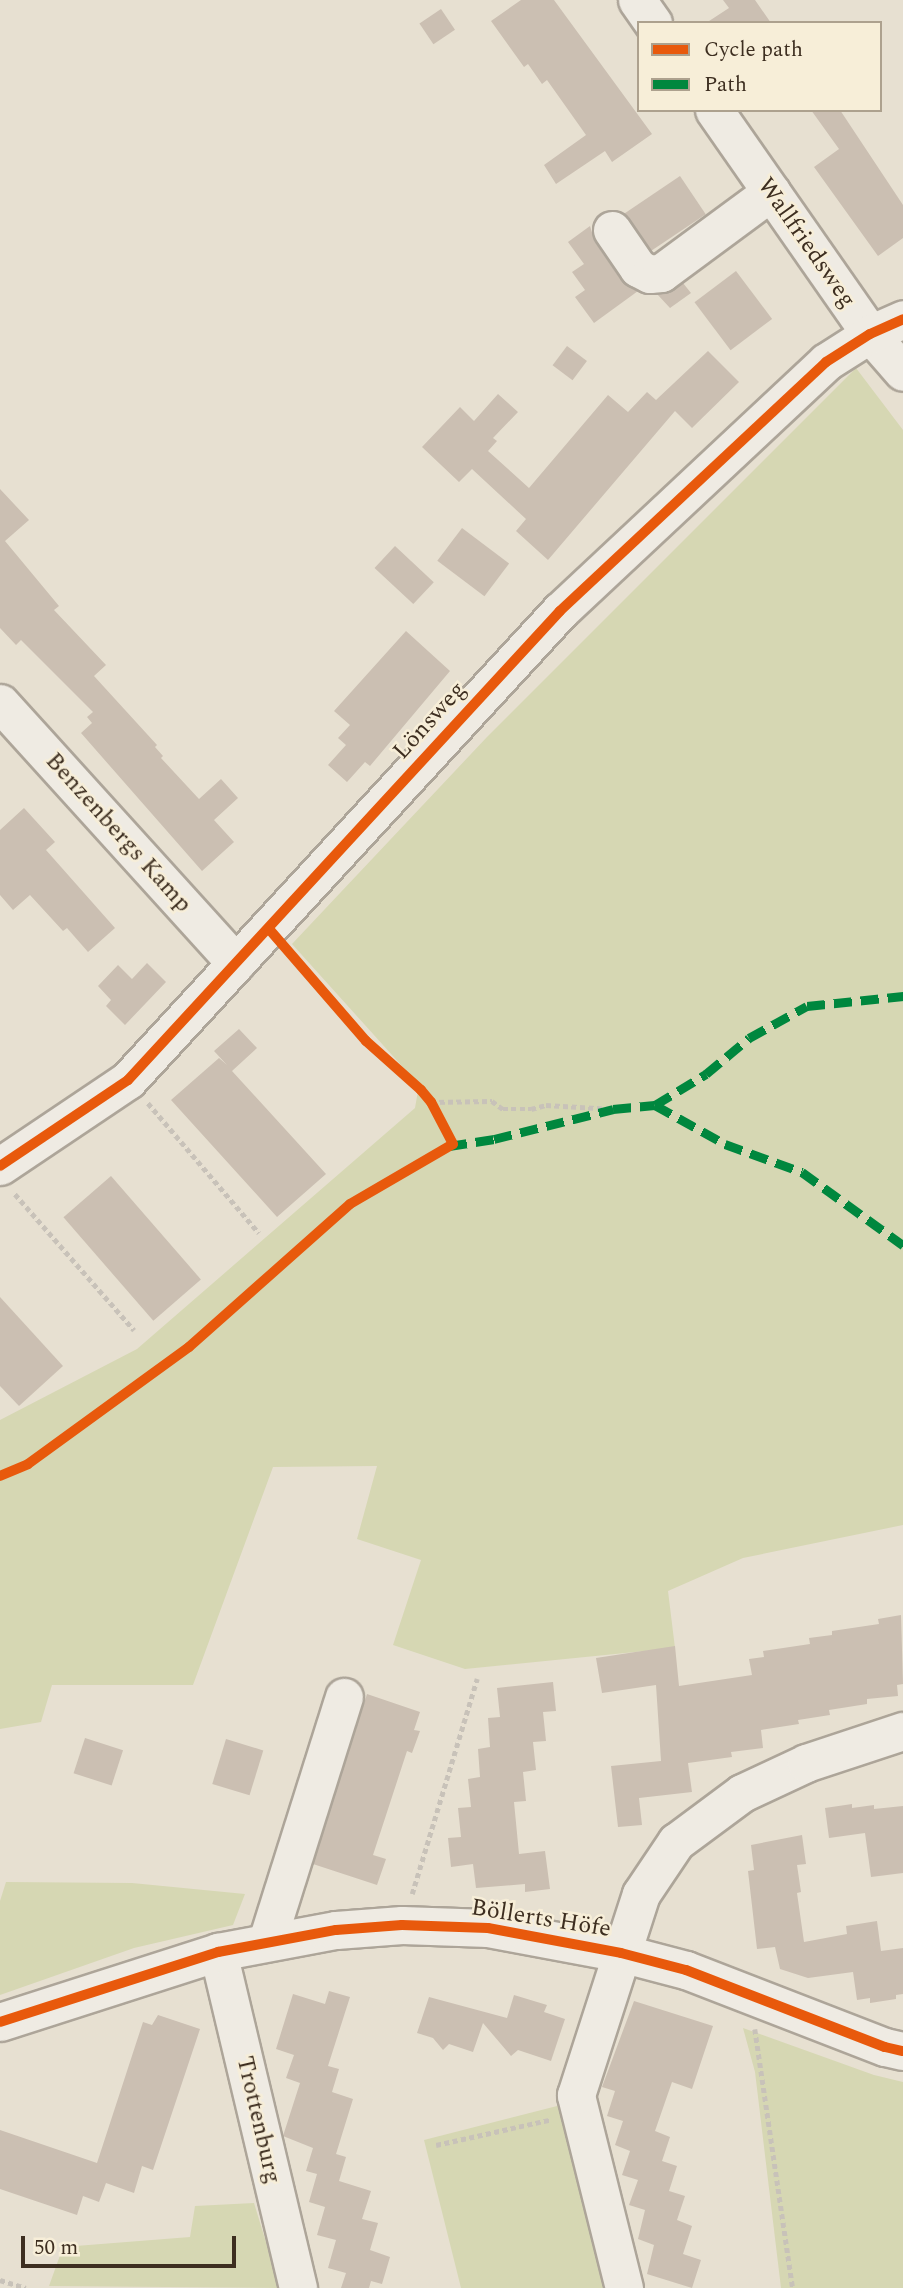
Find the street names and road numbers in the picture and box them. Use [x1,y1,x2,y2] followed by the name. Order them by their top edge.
[751,172,861,314] street label: Wallfriedsweg
[387,676,473,766] street label: Lönsweg
[39,747,197,919] street label: Benzenbergs Kamp
[469,1894,613,1944] street label: Böllerts Höfe
[229,2054,287,2186] street label: Trottenburg

